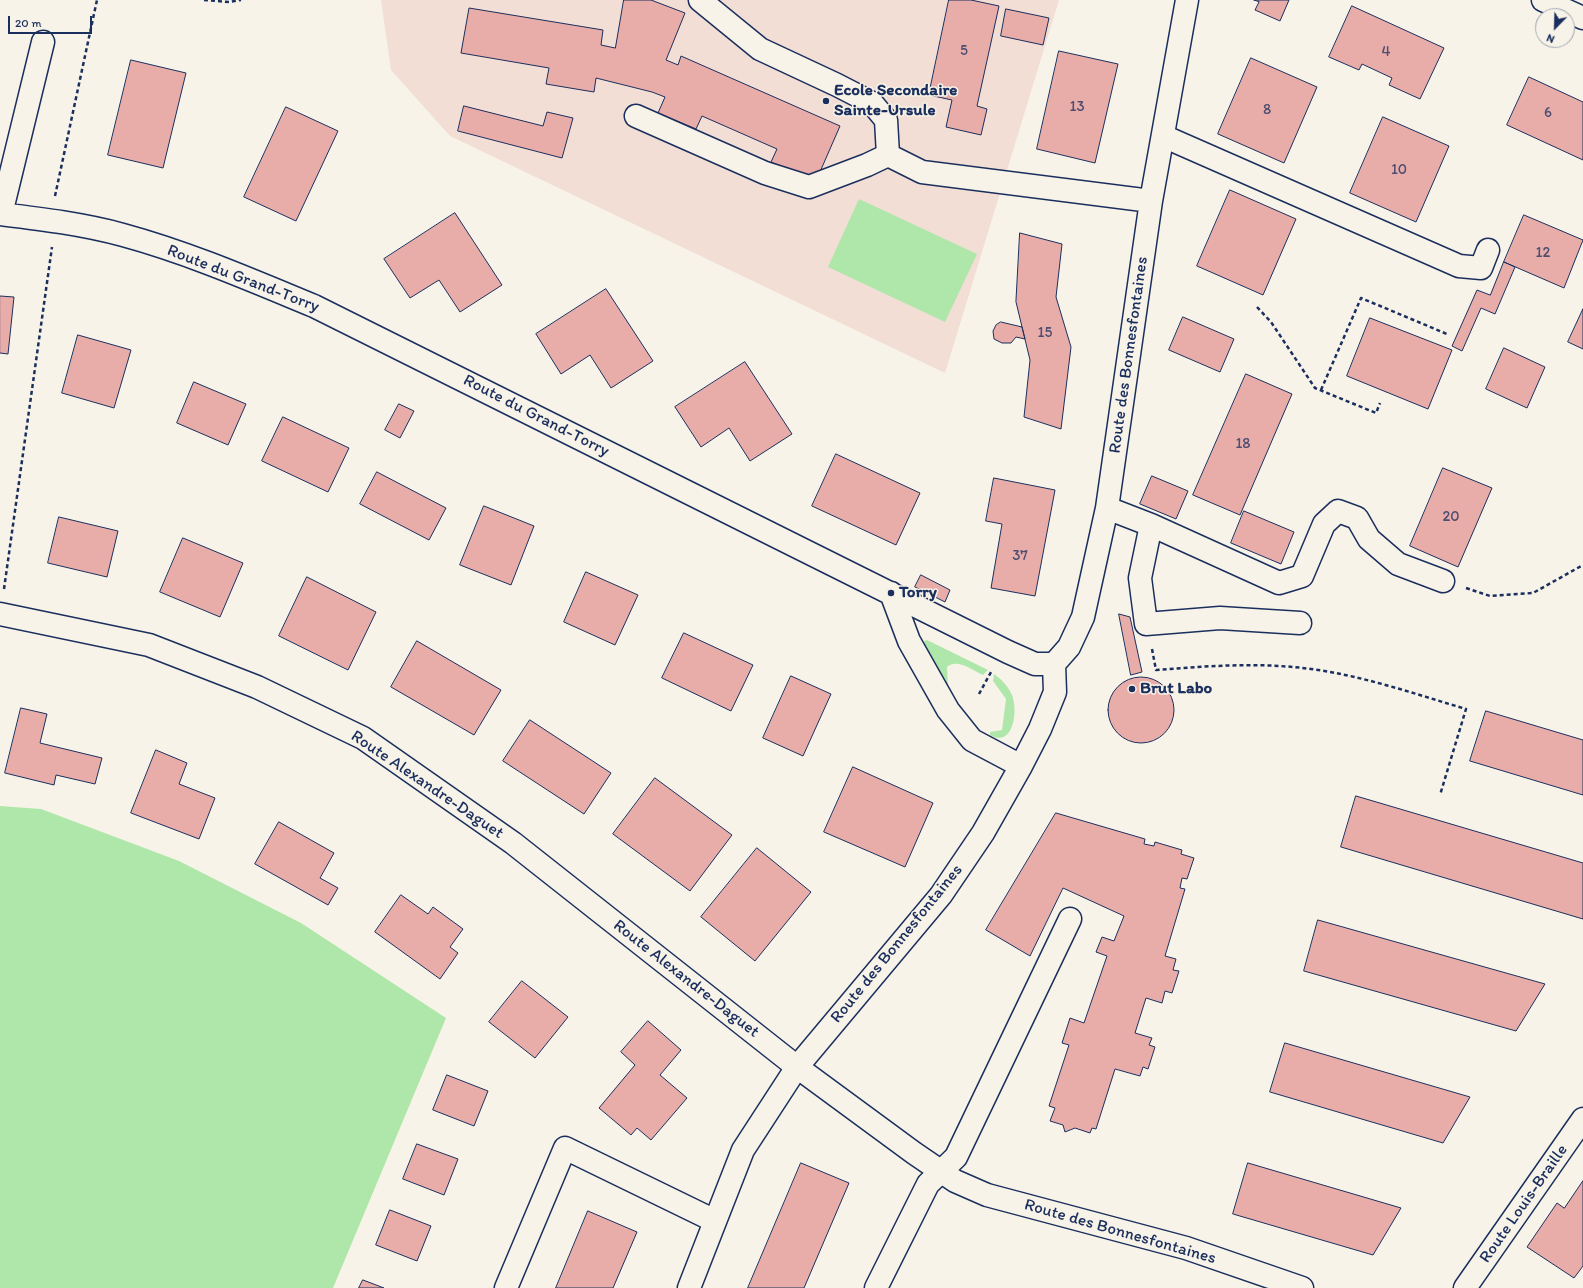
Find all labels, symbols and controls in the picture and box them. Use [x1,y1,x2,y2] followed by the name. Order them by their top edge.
[10,8,94,34] scale bar
[1535,8,1575,48] north arrow
[15,16,42,30] text: 20 m
[1545,31,1556,46] text: N
[960,42,968,60] house number: 5
[1381,43,1391,61] house number: 4
[834,81,957,121] place label: Ecole Secondaire Sainte-Ursule
[821,96,831,106] marker: Ecole Secondaire Sainte-Ursule
[1069,98,1085,116] house number: 13
[1263,101,1271,119] house number: 8
[1544,104,1552,122] house number: 6
[1391,161,1407,179] house number: 10
[164,241,322,317] street label: Route du Grand-Torry
[1536,244,1550,262] house number: 12
[1105,255,1153,455] street label: Route des Bonnesfontaines
[1038,324,1052,342] house number: 15
[460,370,612,462] street label: Route du Grand-Torry
[1235,435,1251,453] house number: 18
[1442,508,1460,526] house number: 20
[1012,547,1028,565] house number: 37
[899,583,937,603] place label: Torry
[886,588,896,598] marker: Torry
[1140,679,1212,699] place label: Brut Labo
[1127,684,1137,694] marker: Brut Labo
[347,726,507,844] street label: Route Alexandre-Daguet
[827,860,967,1028] street label: Route des Bonnesfontaines
[609,916,763,1042] street label: Route Alexandre-Daguet
[1475,1141,1573,1267] street label: Route Louis-Braille
[1022,1195,1218,1269] street label: Route des Bonnesfontaines

